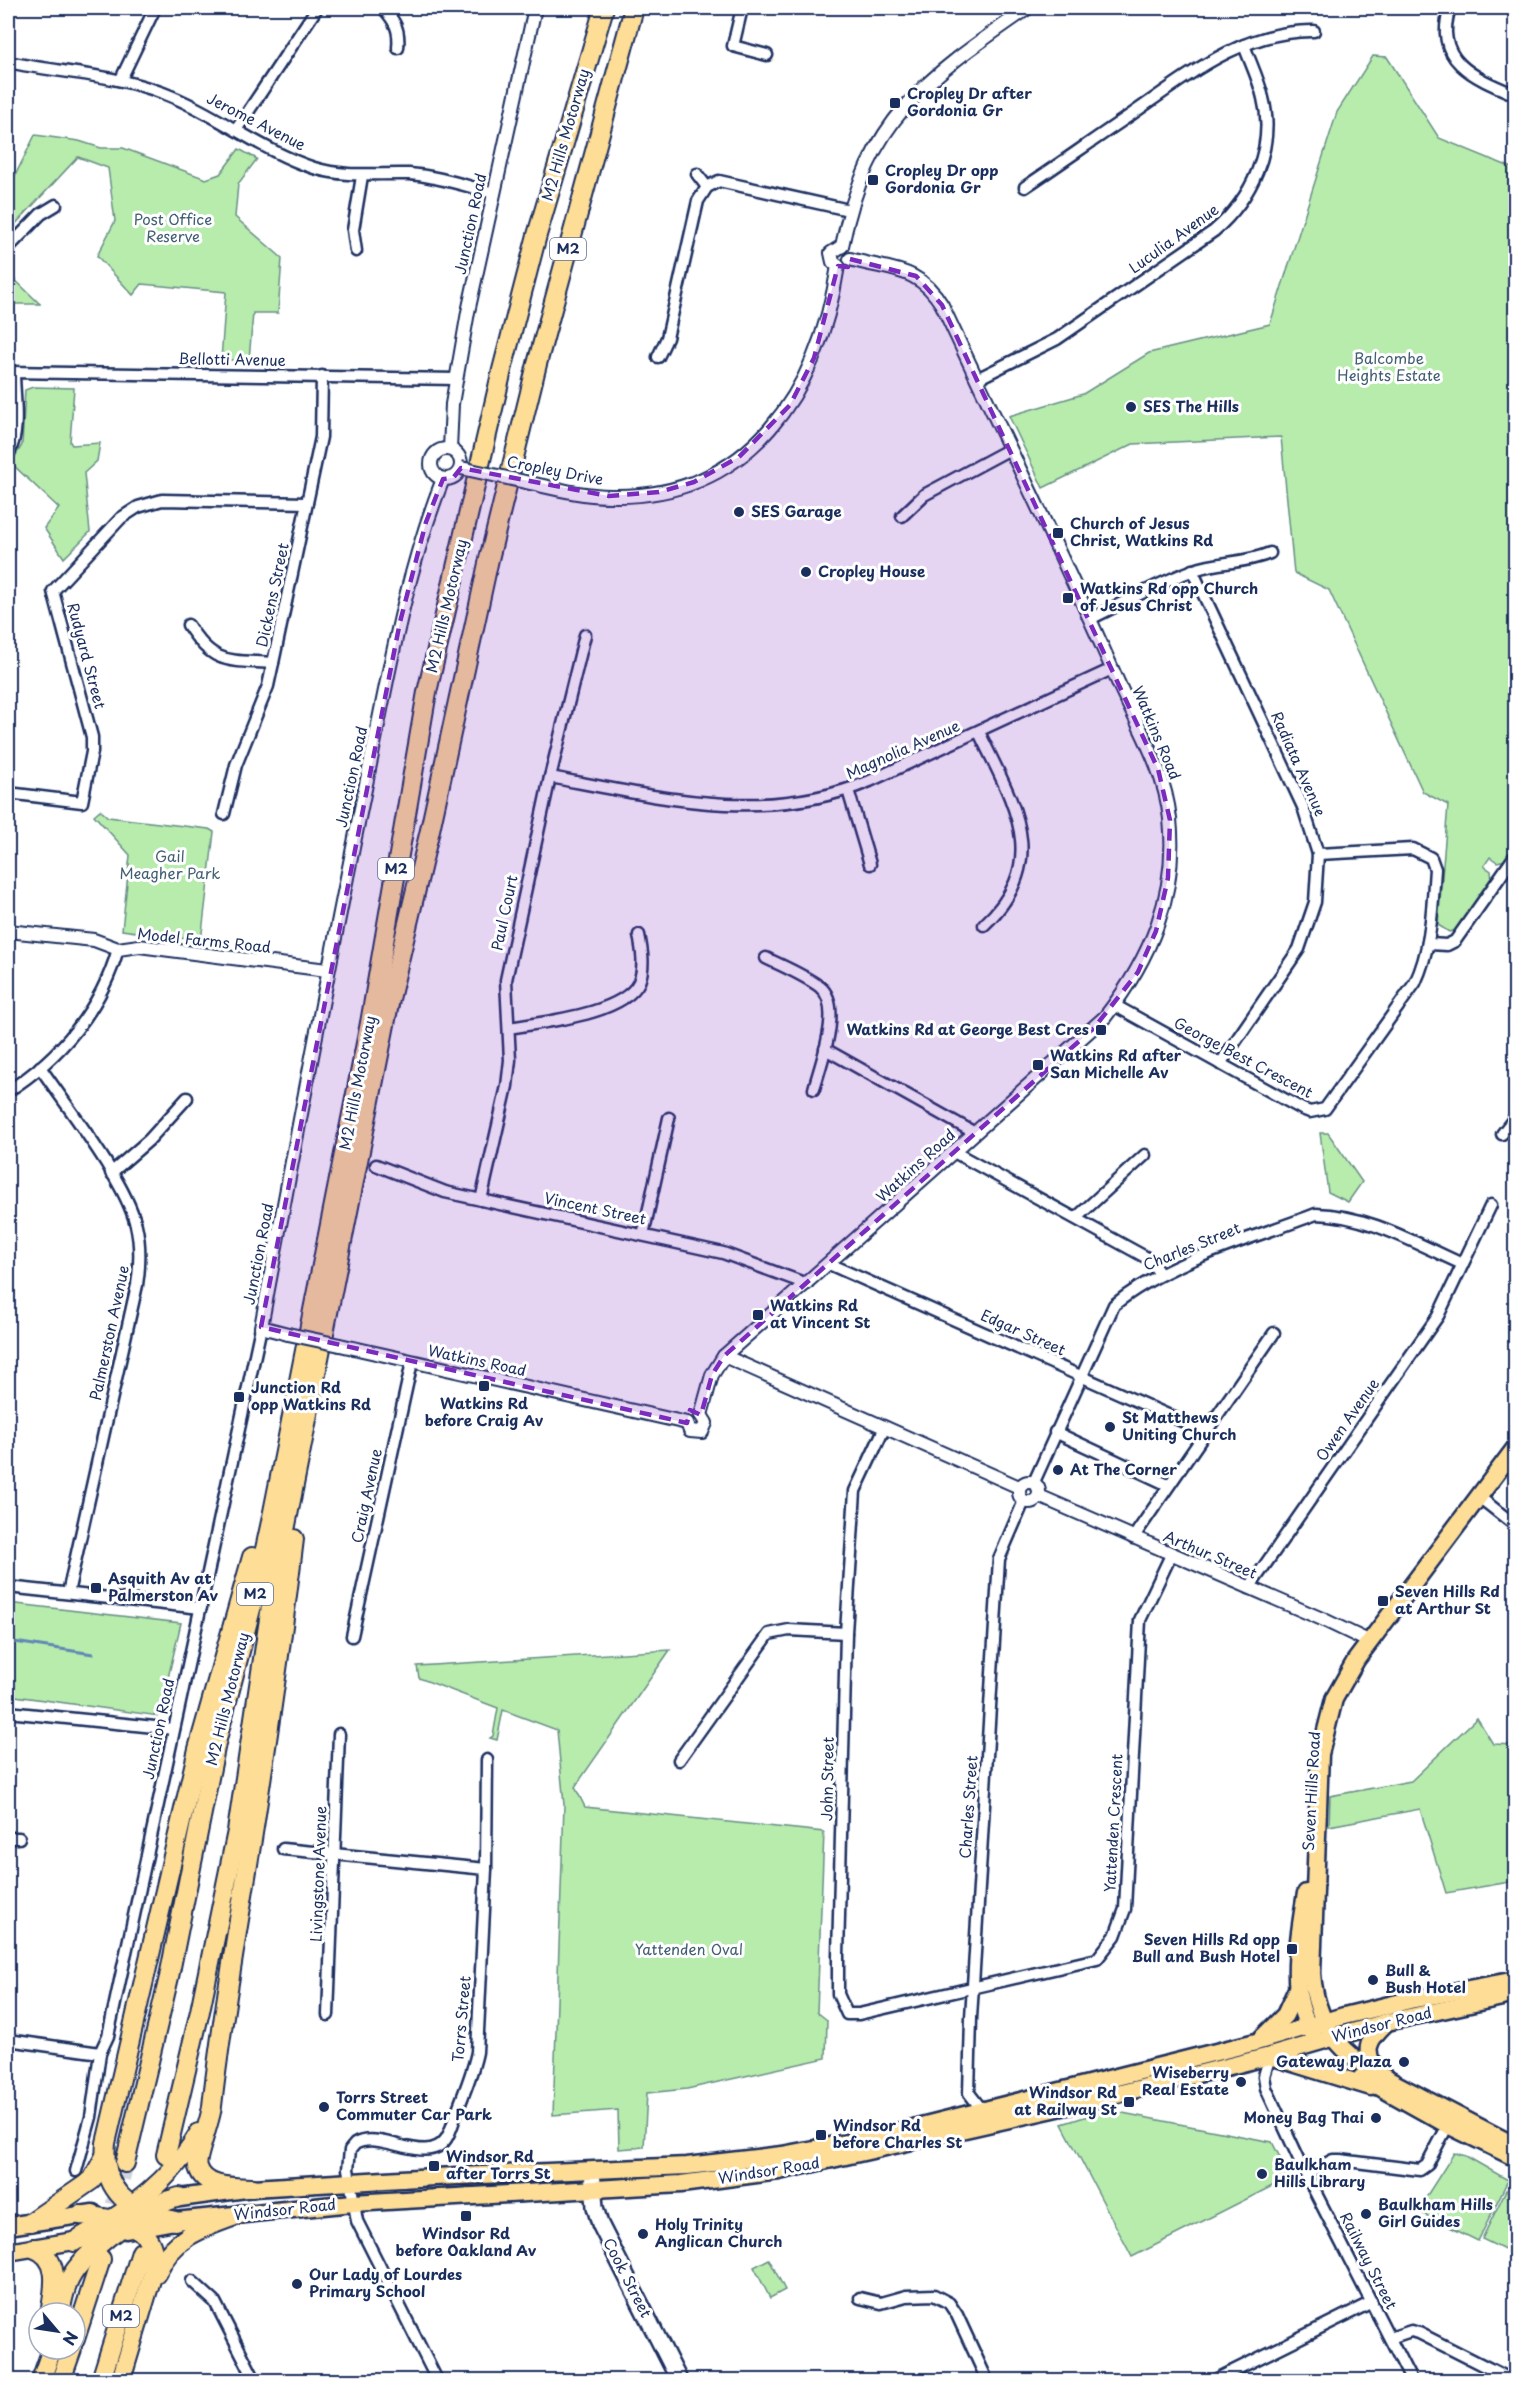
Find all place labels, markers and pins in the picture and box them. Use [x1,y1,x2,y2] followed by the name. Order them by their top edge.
[907,81,1032,121] place label: Cropley Dr after Gordonia Gr
[888,96,902,110] marker: Cropley Dr after Gordonia Gr
[885,158,998,198] place label: Cropley Dr opp Gordonia Gr
[866,173,880,187] marker: Cropley Dr opp Gordonia Gr
[1143,394,1239,417] place label: SES The Hills
[1124,400,1138,414] marker: SES The Hills
[751,499,842,522] place label: SES Garage
[732,505,746,519] marker: SES Garage
[1070,511,1213,551] place label: Church of Jesus Christ, Watkins Rd
[1051,526,1065,540] marker: Church of Jesus Christ, Watkins Rd
[818,559,925,582] place label: Cropley House
[799,565,813,579] marker: Cropley House
[1080,576,1258,616] place label: Watkins Rd opp Church of Jesus Christ
[1061,591,1075,605] marker: Watkins Rd opp Church of Jesus Christ
[847,1017,1089,1040] place label: Watkins Rd at George Best Cres
[1094,1023,1108,1037] marker: Watkins Rd at George Best Cres
[1050,1043,1182,1083] place label: Watkins Rd after San Michelle Av
[1031,1058,1045,1072] marker: Watkins Rd after San Michelle Av
[770,1293,870,1333] place label: Watkins Rd at Vincent St
[751,1308,765,1322] marker: Watkins Rd at Vincent St
[251,1375,371,1415] place label: Junction Rd opp Watkins Rd
[477,1379,491,1393] marker: Watkins Rd before Craig Av
[232,1390,246,1404] marker: Junction Rd opp Watkins Rd
[425,1391,544,1431] place label: Watkins Rd before Craig Av
[1122,1405,1237,1445] place label: St Matthews Uniting Church
[1103,1420,1117,1434] marker: St Matthews Uniting Church
[1070,1457,1177,1480] place label: At The Corner
[1051,1463,1065,1477] marker: At The Corner
[108,1566,219,1606] place label: Asquith Av at Palmerston Av
[1395,1579,1500,1619] place label: Seven Hills Rd at Arthur St
[89,1581,103,1595] marker: Asquith Av at Palmerston Av
[1376,1594,1390,1608] marker: Seven Hills Rd at Arthur St
[1132,1927,1280,1967] place label: Seven Hills Rd opp Bull and Bush Hotel
[1285,1942,1299,1956] marker: Seven Hills Rd opp Bull and Bush Hotel
[1385,1958,1466,1998] place label: Bull & Bush Hotel
[1366,1973,1380,1987] marker: Bull & Bush Hotel
[1276,2049,1393,2072] place label: Gateway Plaza
[1397,2055,1411,2069] marker: Gateway Plaza
[1142,2060,1229,2100] place label: Wiseberry Real Estate
[1234,2075,1248,2089] marker: Wiseberry Real Estate
[1014,2080,1117,2120] place label: Windsor Rd at Railway St
[336,2085,492,2125] place label: Torrs Street Commuter Car Park
[1122,2095,1136,2109] marker: Windsor Rd at Railway St
[317,2100,331,2114] marker: Torrs Street Commuter Car Park
[1243,2105,1364,2128] place label: Money Bag Thai
[1369,2111,1383,2125] marker: Money Bag Thai
[833,2113,962,2153] place label: Windsor Rd before Charles St
[814,2128,828,2142] marker: Windsor Rd before Charles St
[446,2144,550,2184] place label: Windsor Rd after Torrs St
[1274,2152,1366,2192] place label: Baulkham Hills Library
[427,2159,441,2173] marker: Windsor Rd after Torrs St
[1255,2167,1269,2181] marker: Baulkham Hills Library
[1378,2192,1493,2232] place label: Baulkham Hills Girl Guides
[1359,2207,1373,2221] marker: Baulkham Hills Girl Guides
[459,2209,473,2223] marker: Windsor Rd before Oakland Av
[655,2212,783,2252] place label: Holy Trinity Anglican Church
[396,2221,537,2261] place label: Windsor Rd before Oakland Av
[636,2227,650,2241] marker: Holy Trinity Anglican Church
[309,2262,462,2302] place label: Our Lady of Lourdes Primary School
[290,2277,304,2291] marker: Our Lady of Lourdes Primary School

